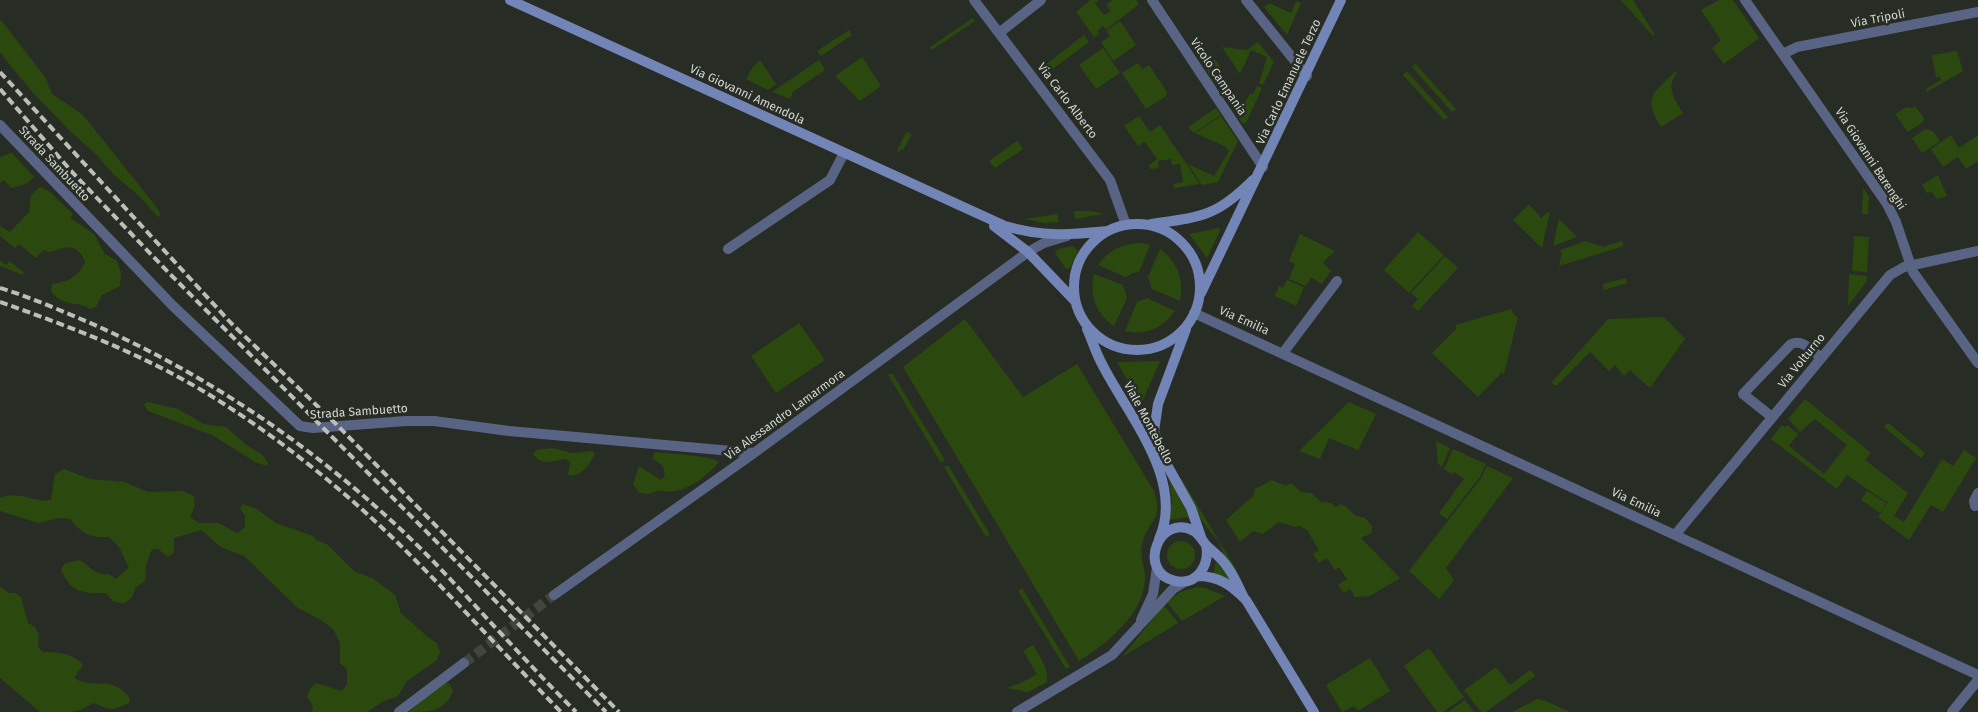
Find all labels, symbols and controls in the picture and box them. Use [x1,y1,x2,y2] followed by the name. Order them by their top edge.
[1850,7,1906,31] street label: Via Tripoli
[1254,17,1324,147] street label: Via Carlo Emanuele Terzo
[1187,36,1249,118] street label: Vicolo Campania
[1034,60,1100,142] street label: Via Carlo Alberto
[687,62,807,128] street label: Via Giovanni Amendola
[1832,105,1908,213] street label: Via Giovanni Barenghi
[15,123,93,205] street label: Strada Sambuetto
[1217,304,1271,338] street label: Via Emilia
[1775,331,1829,391] street label: Via Volturno
[722,367,848,463] street label: Via Alessandro Lamarmora
[1120,379,1176,467] street label: Viale Montebello
[310,401,408,423] street label: Strada Sambuetto
[1609,485,1663,521] street label: Via Emilia

